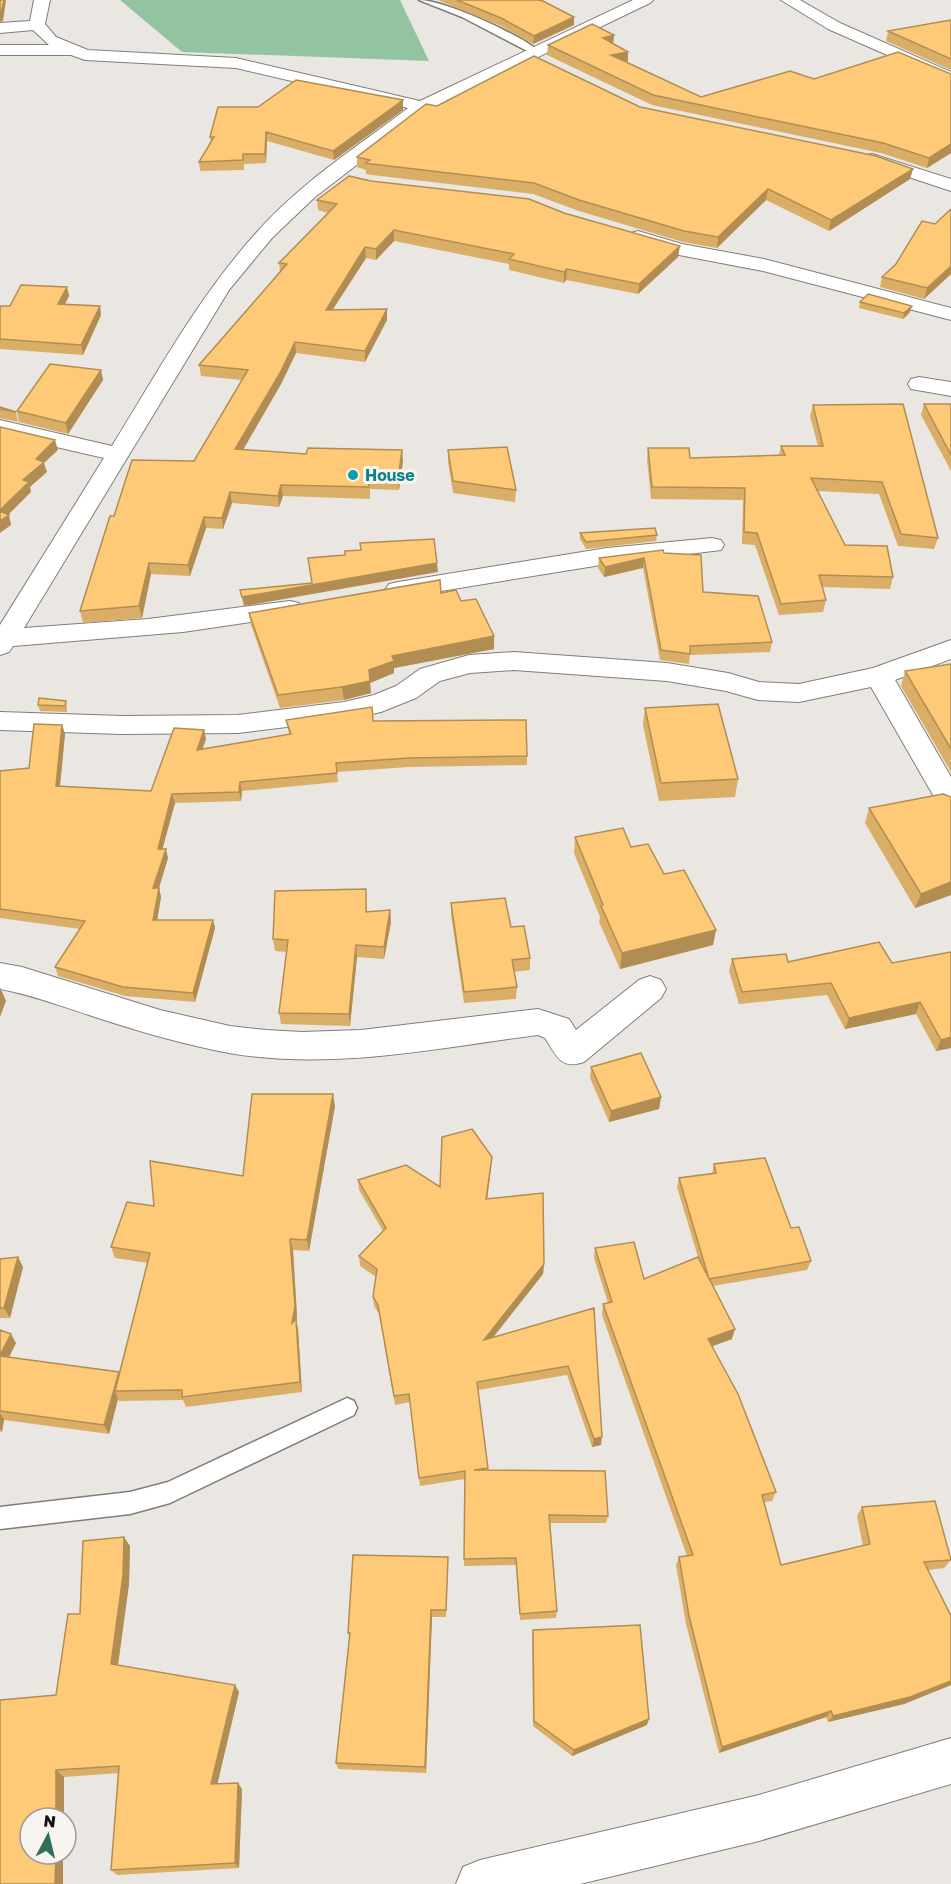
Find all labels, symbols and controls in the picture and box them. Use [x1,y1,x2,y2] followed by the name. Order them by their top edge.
[365,465,415,485] place label: House
[346,468,360,482] marker: House
[18,1806,78,1866] north arrow
[43,1810,57,1832] text: N

